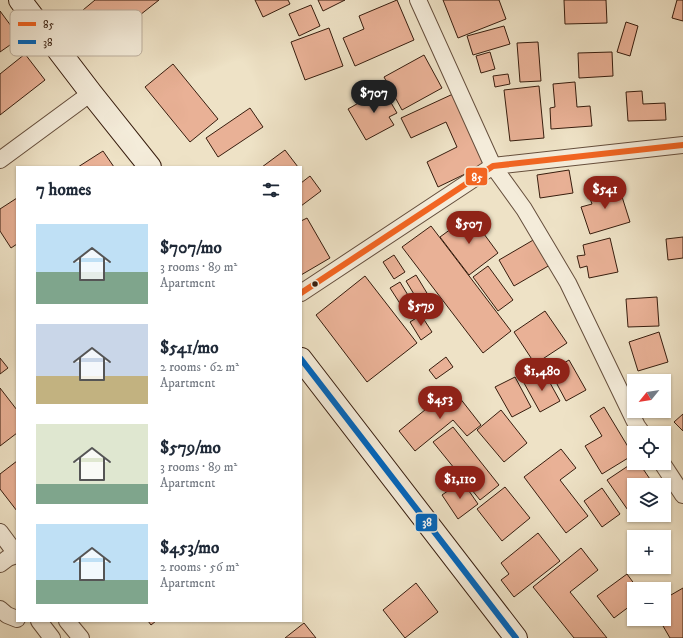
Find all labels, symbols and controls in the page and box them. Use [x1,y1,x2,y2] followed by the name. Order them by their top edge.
[10,10,142,56] legend
[43,18,55,32] text: 85
[43,36,53,50] text: 38
[350,80,398,114] pin: $707
[360,85,388,101] text: $707
[465,167,488,186] line badge: 85
[472,171,483,185] text: 85
[581,176,629,210] pin: $541
[36,179,91,201] text: 7 homes
[260,179,282,201] icon: filters
[592,181,618,197] text: $541
[445,211,493,245] pin: $507
[455,216,483,232] text: $507
[160,237,222,259] text: $707/mo
[68,240,116,288] icon: home
[160,259,237,275] text: 3 rooms · 89 m²
[160,275,215,291] text: Apartment
[310,279,320,289] unlabelled marker
[397,293,445,327] pin: $579
[408,298,434,314] text: $579
[160,337,218,359] text: $541/mo
[68,340,116,388] icon: home
[509,358,575,392] pin: $1,480
[160,359,239,375] text: 2 rooms · 62 m²
[524,363,560,379] text: $1,480
[627,374,671,418] north arrow
[627,374,671,626] map controls
[160,375,215,391] text: Apartment
[416,386,464,420] pin: $453
[427,391,453,407] text: $453
[627,426,671,470] button: locate
[160,437,221,459] text: $579/mo
[68,440,116,488] icon: home
[160,459,237,475] text: 3 rooms · 89 m²
[427,466,493,500] pin: $1,110
[444,471,476,487] text: $1,110
[160,475,215,491] text: Apartment
[627,478,671,522] button: layers
[415,513,438,532] line badge: 38
[422,516,432,530] text: 38
[627,530,671,574] button: +
[160,537,219,559] text: $453/mo
[68,540,116,588] icon: home
[160,559,239,575] text: 2 rooms · 56 m²
[160,575,215,591] text: Apartment
[627,582,671,626] button: −

